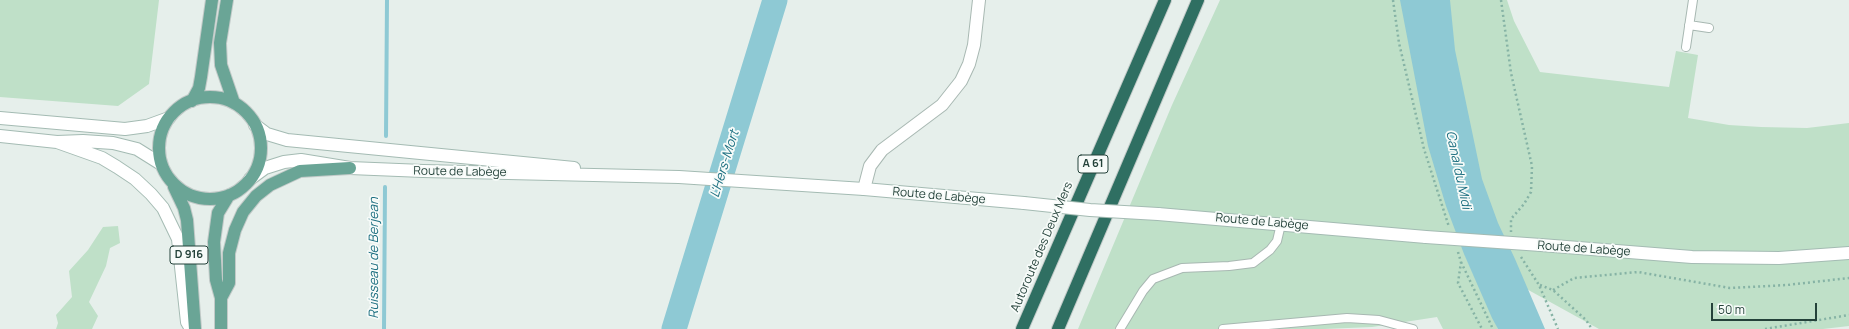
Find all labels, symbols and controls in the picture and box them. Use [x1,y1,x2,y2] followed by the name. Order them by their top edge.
[707,128,743,200] water label: L'Hers-Mort
[1442,129,1474,211] water label: Canal du Midi
[1078,155,1108,173] road number: A 61
[413,164,507,180] street label: Route de Labège
[1008,180,1076,314] street label: Autoroute des Deux Mers
[892,185,986,207] street label: Route de Labège
[366,197,382,319] water label: Ruisseau de Berjean
[1215,211,1309,233] street label: Route de Labège
[1537,239,1631,259] street label: Route de Labège
[170,246,208,264] road number: D 916
[1713,295,1819,321] scale bar
[1718,301,1745,318] text: 50 m

